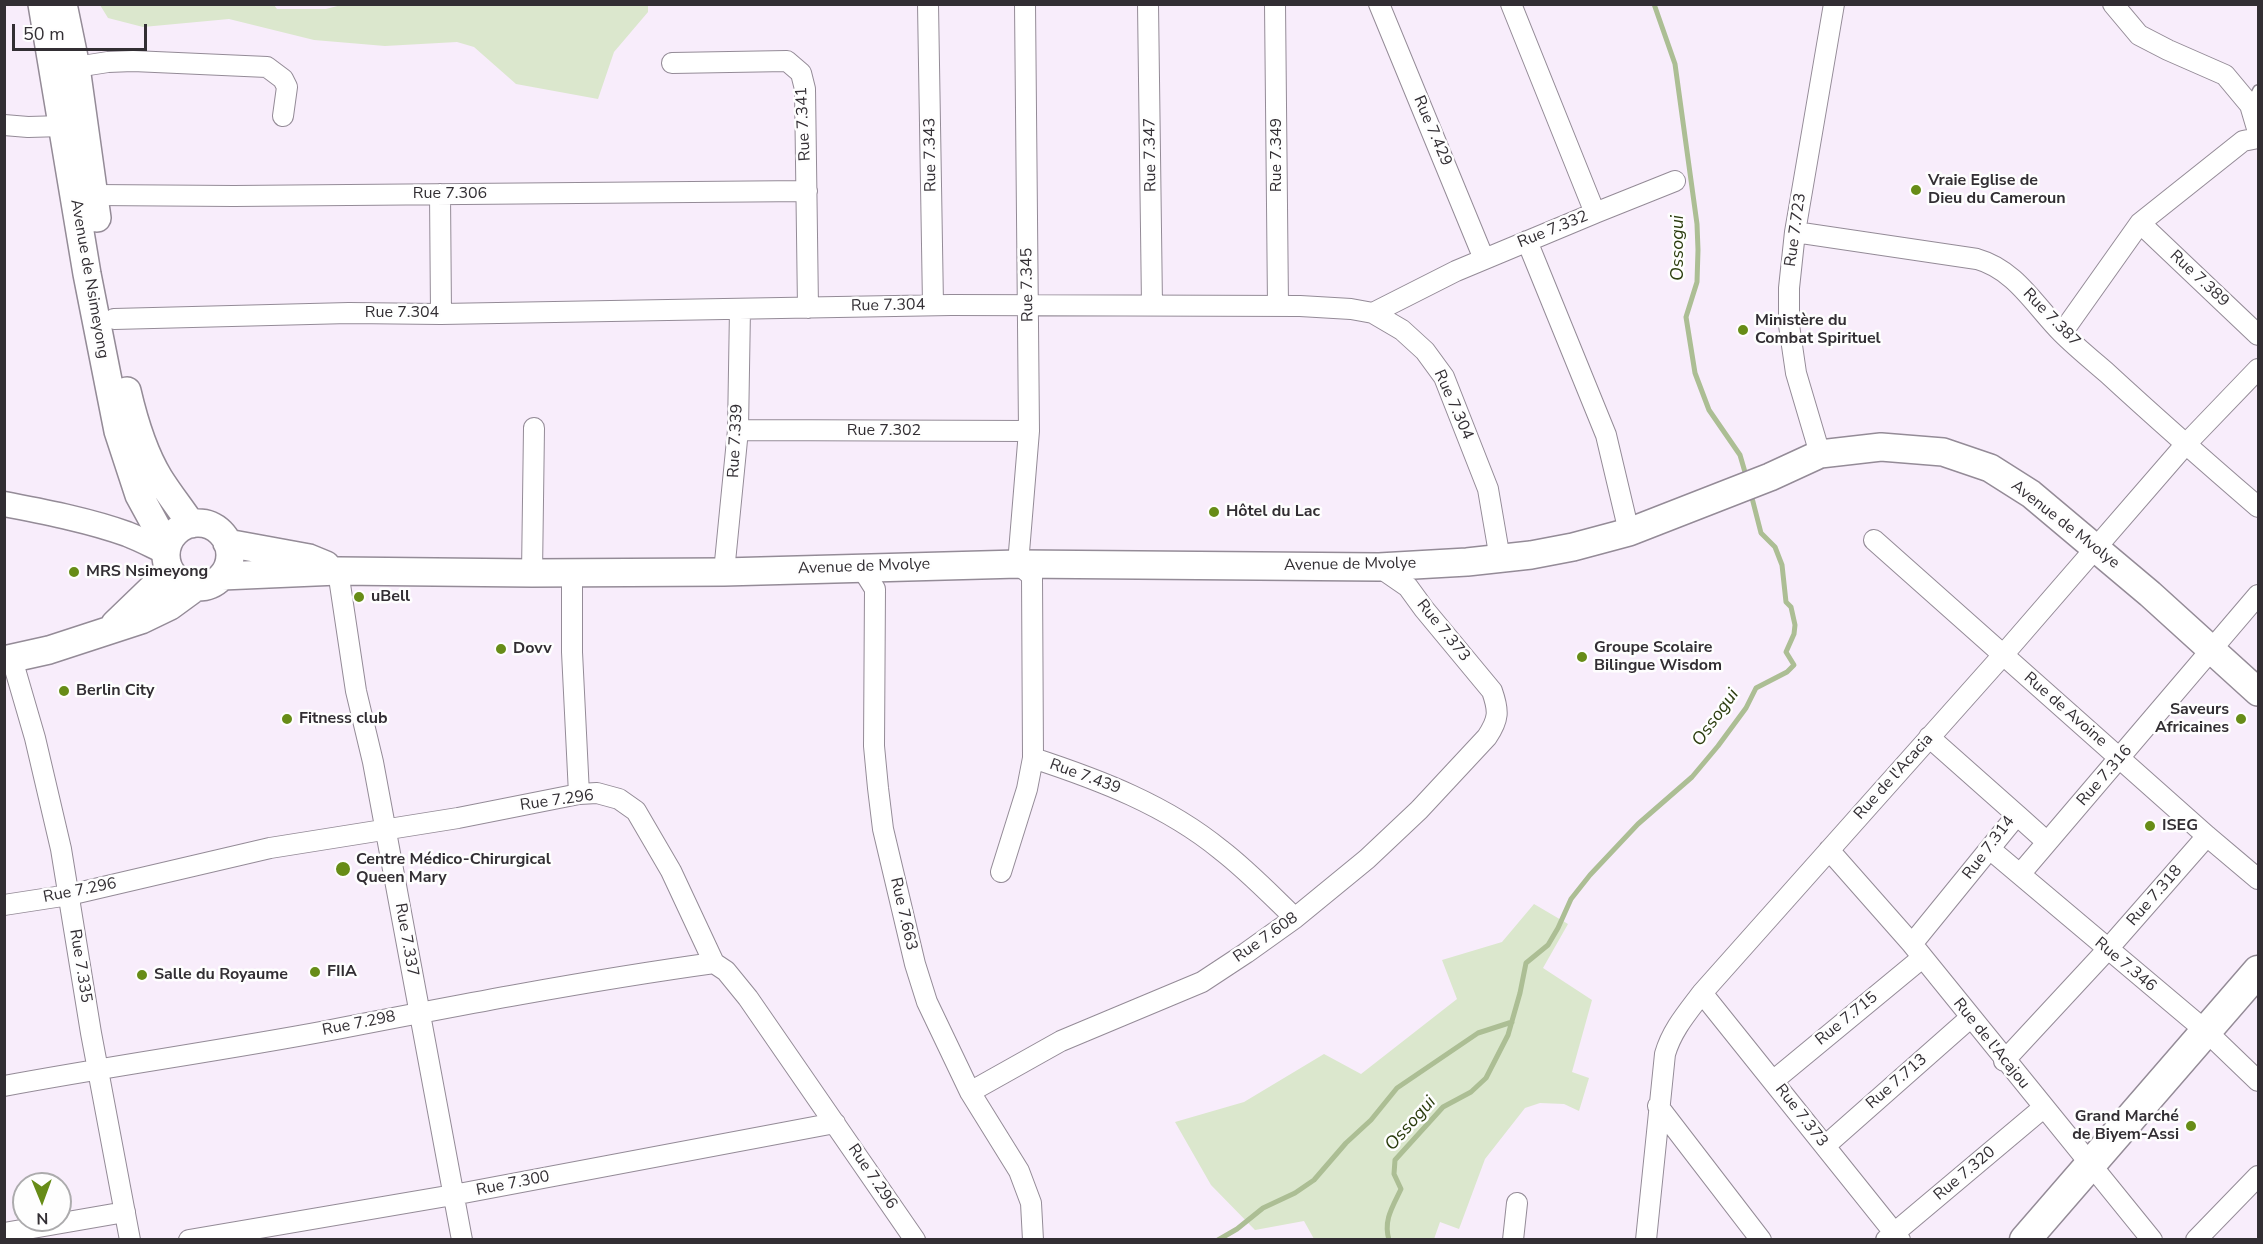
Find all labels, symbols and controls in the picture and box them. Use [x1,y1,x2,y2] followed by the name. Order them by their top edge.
[15,12,150,50] scale bar
[23,22,65,46] text: 50 m
[792,86,816,162] street label: Rue 7.341
[1409,93,1455,169] street label: Rue 7.429
[921,118,941,192] street label: Rue 7.343
[1141,118,1161,192] street label: Rue 7.347
[1267,118,1287,192] street label: Rue 7.349
[1928,171,2066,209] place label: Vraie Eglise de Dieu du Cameroun
[1909,183,1923,197] marker: Vraie Eglise de Dieu du Cameroun
[413,184,487,204] street label: Rue 7.306
[1781,192,1811,268] street label: Rue 7.723
[66,198,112,360] street label: Avenue de Nsimeyong
[1515,207,1591,253] street label: Rue 7.332
[1668,215,1690,281] water label: Ossogui
[2165,247,2233,311] street label: Rue 7.389
[1018,248,1038,322] street label: Rue 7.345
[2018,285,2084,351] street label: Rue 7.387
[851,296,925,316] street label: Rue 7.304
[365,303,439,323] street label: Rue 7.304
[1755,311,1881,349] place label: Ministère du Combat Spirituel
[1736,323,1750,337] marker: Ministère du Combat Spirituel
[1429,367,1477,443] street label: Rue 7.304
[724,403,748,479] street label: Rue 7.339
[847,421,921,441] street label: Rue 7.302
[2007,477,2123,573] street label: Avenue de Mvolye
[1226,502,1320,522] place label: Hôtel du Lac
[1207,505,1221,519] marker: Hôtel du Lac
[1284,554,1416,576] street label: Avenue de Mvolye
[798,555,930,579] street label: Avenue de Mvolye
[86,562,208,582] place label: MRS Nsimeyong
[67,565,81,579] marker: MRS Nsimeyong
[371,587,410,607] place label: uBell
[352,590,366,604] marker: uBell
[1412,596,1474,666] street label: Rue 7.373
[1594,638,1722,676] place label: Groupe Scolaire Bilingue Wisdom
[513,639,552,659] place label: Dovv
[494,642,508,656] marker: Dovv
[1575,650,1589,664] marker: Groupe Scolaire Bilingue Wisdom
[2020,669,2110,751] street label: Rue de Avoine
[76,681,154,701] place label: Berlin City
[57,684,71,698] marker: Berlin City
[1688,685,1744,751] water label: Ossogui
[2155,700,2229,738] place label: Saveurs Africaines
[299,709,388,729] place label: Fitness club
[280,712,294,726] marker: Fitness club
[2234,712,2248,726] marker: Saveurs Africaines
[1850,730,1938,824] street label: Rue de l'Acacia
[2073,742,2137,810] street label: Rue 7.316
[1047,755,1123,799] street label: Rue 7.439
[519,786,595,816] street label: Rue 7.296
[1959,813,2019,883] street label: Rue 7.314
[2162,816,2198,836] place label: ISEG
[2143,819,2157,833] marker: ISEG
[356,850,551,888] place label: Centre Médico-Chirurgical Queen Mary
[334,860,352,878] marker: Centre Médico-Chirurgical Queen Mary
[2123,862,2187,930] street label: Rue 7.318
[42,874,118,908] street label: Rue 7.296
[885,876,921,952] street label: Rue 7.663
[390,902,422,978] street label: Rue 7.337
[1230,909,1302,967] street label: Rue 7.608
[65,928,95,1004] street label: Rue 7.335
[2090,934,2160,996] street label: Rue 7.346
[327,962,357,982] place label: FIIA
[154,965,288,985] place label: Salle du Royaume
[308,965,322,979] marker: FIIA
[135,968,149,982] marker: Salle du Royaume
[1812,988,1882,1050] street label: Rue 7.715
[1949,995,2033,1093] street label: Rue de l'Acajou
[321,1007,397,1041] street label: Rue 7.298
[1863,1050,1931,1114] street label: Rue 7.713
[1771,1081,1831,1151] street label: Rue 7.373
[1381,1092,1441,1156] water label: Ossogui
[2072,1107,2179,1145] place label: Grand Marché de Biyem-Assi
[2184,1119,2198,1133] marker: Grand Marché de Biyem-Assi
[843,1141,901,1213] street label: Rue 7.296
[1930,1143,2000,1205] street label: Rue 7.320
[475,1167,551,1201] street label: Rue 7.300
[12,1172,72,1232] north arrow
[36,1207,48,1229] text: N

